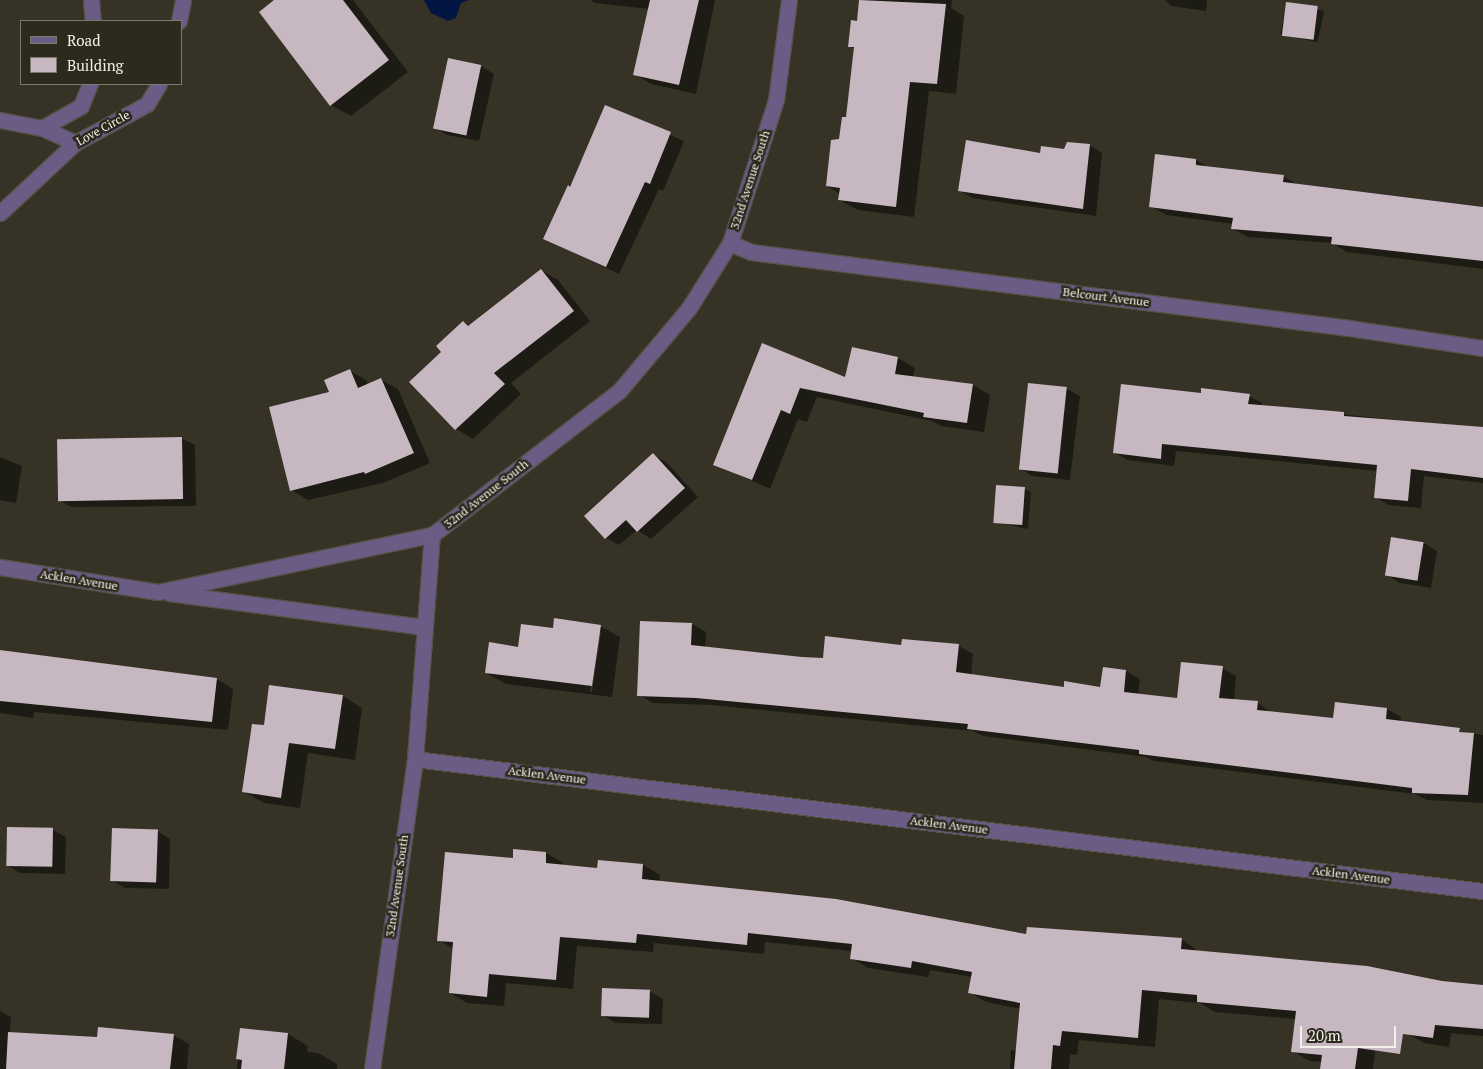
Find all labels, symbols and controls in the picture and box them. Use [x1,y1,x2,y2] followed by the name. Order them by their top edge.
[20,20,182,85] legend
[67,30,100,50] text: Road
[67,55,124,75] text: Building
[74,107,132,149] street label: Love Circle
[727,129,773,231] street label: 32nd Avenue South
[1062,285,1150,309] street label: Belcourt Avenue
[441,457,531,531] street label: 32nd Avenue South
[39,567,119,593] street label: Acklen Avenue
[507,763,587,787] street label: Acklen Avenue
[909,813,989,837] street label: Acklen Avenue
[383,834,411,938] street label: 32nd Avenue South
[1311,863,1391,887] street label: Acklen Avenue
[1303,1016,1399,1048] scale bar
[1308,1025,1341,1045] text: 20 m

